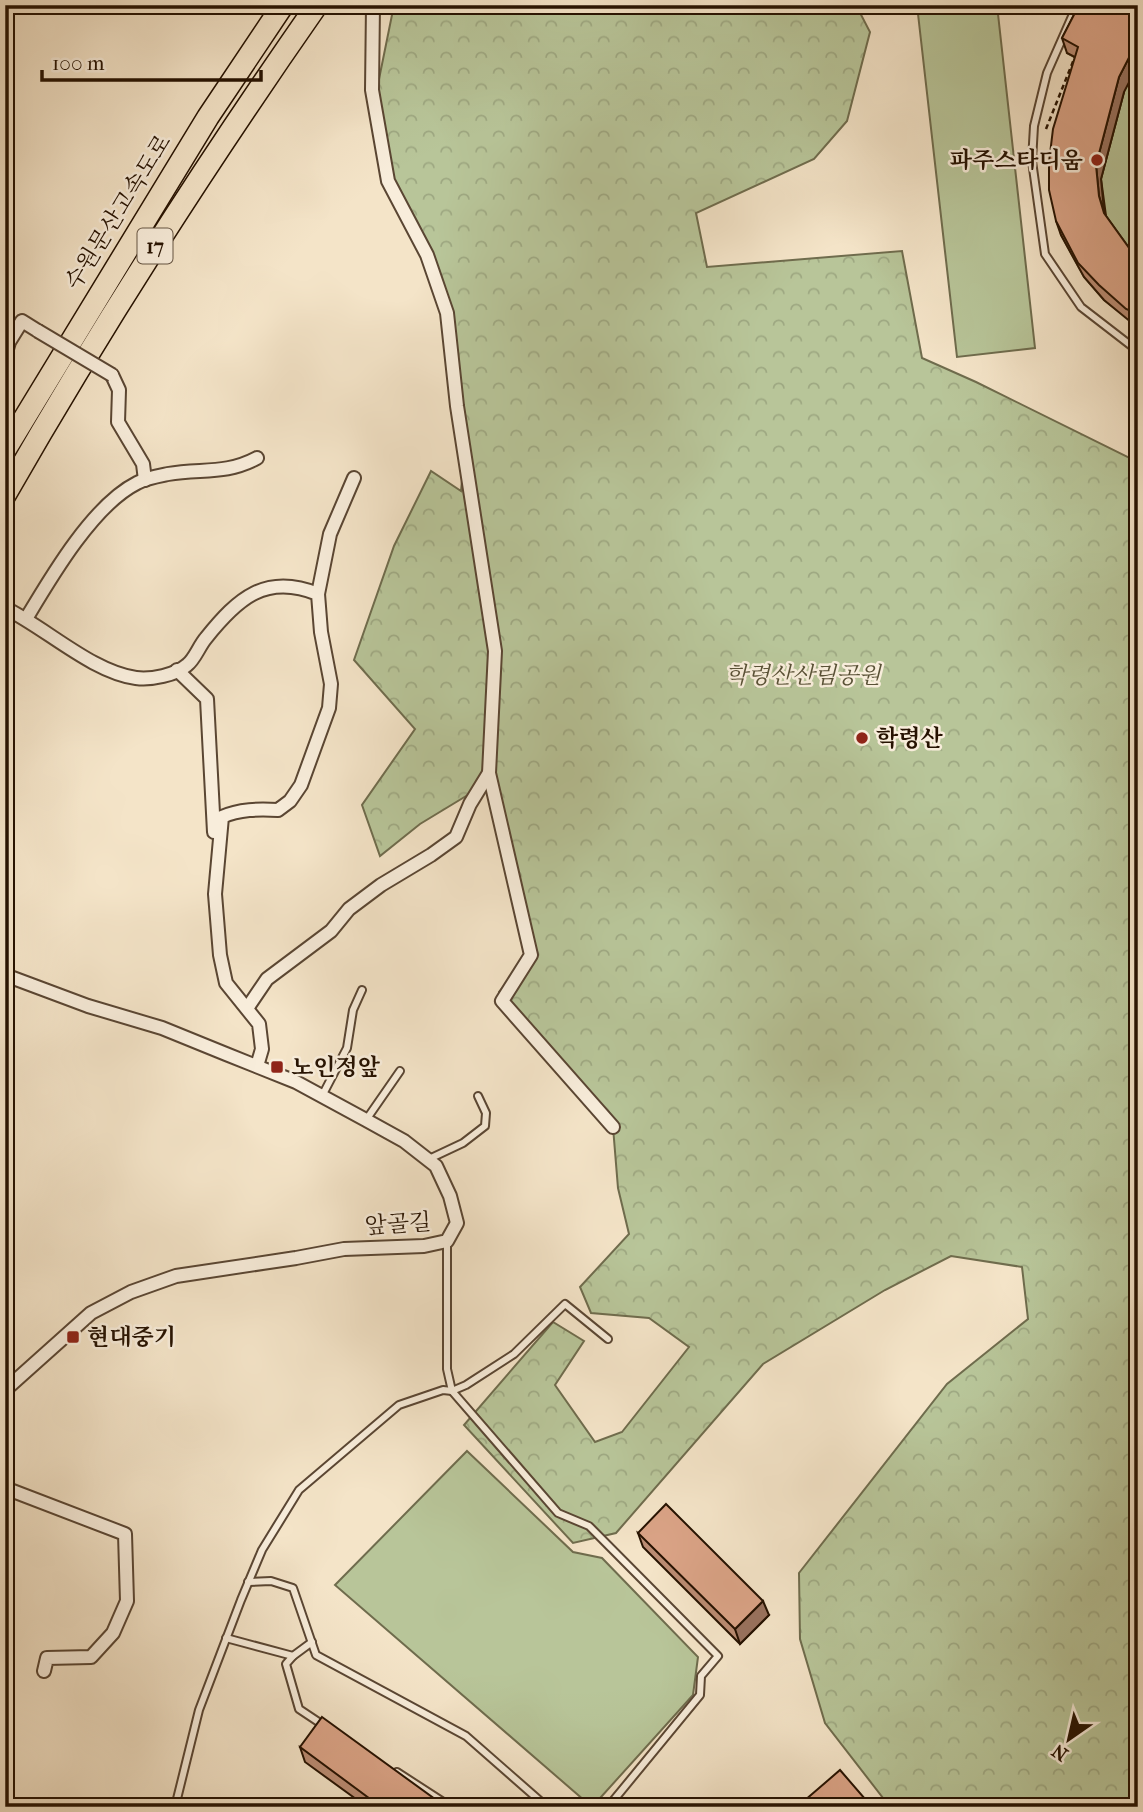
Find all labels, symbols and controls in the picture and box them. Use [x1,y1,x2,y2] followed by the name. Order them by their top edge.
[42,38,261,82] scale bar
[52,51,105,75] text: 100 m
[59,129,177,295] street label: 수원문산고속도로
[950,147,1083,174] place label: 파주스타디움
[1089,152,1105,168] marker: 파주스타디움
[138,229,172,264] road number: 17
[725,662,883,689] park label: 학령산산림공원
[876,725,943,752] place label: 학령산
[854,730,870,746] marker: 학령산
[291,1054,381,1081] place label: 노인정앞
[269,1059,285,1075] marker: 노인정앞
[364,1208,432,1240] street label: 앞골길
[87,1324,176,1351] place label: 현대중기
[65,1329,81,1345] marker: 현대중기
[1034,1703,1104,1773] north arrow
[1047,1739,1072,1765] text: N

